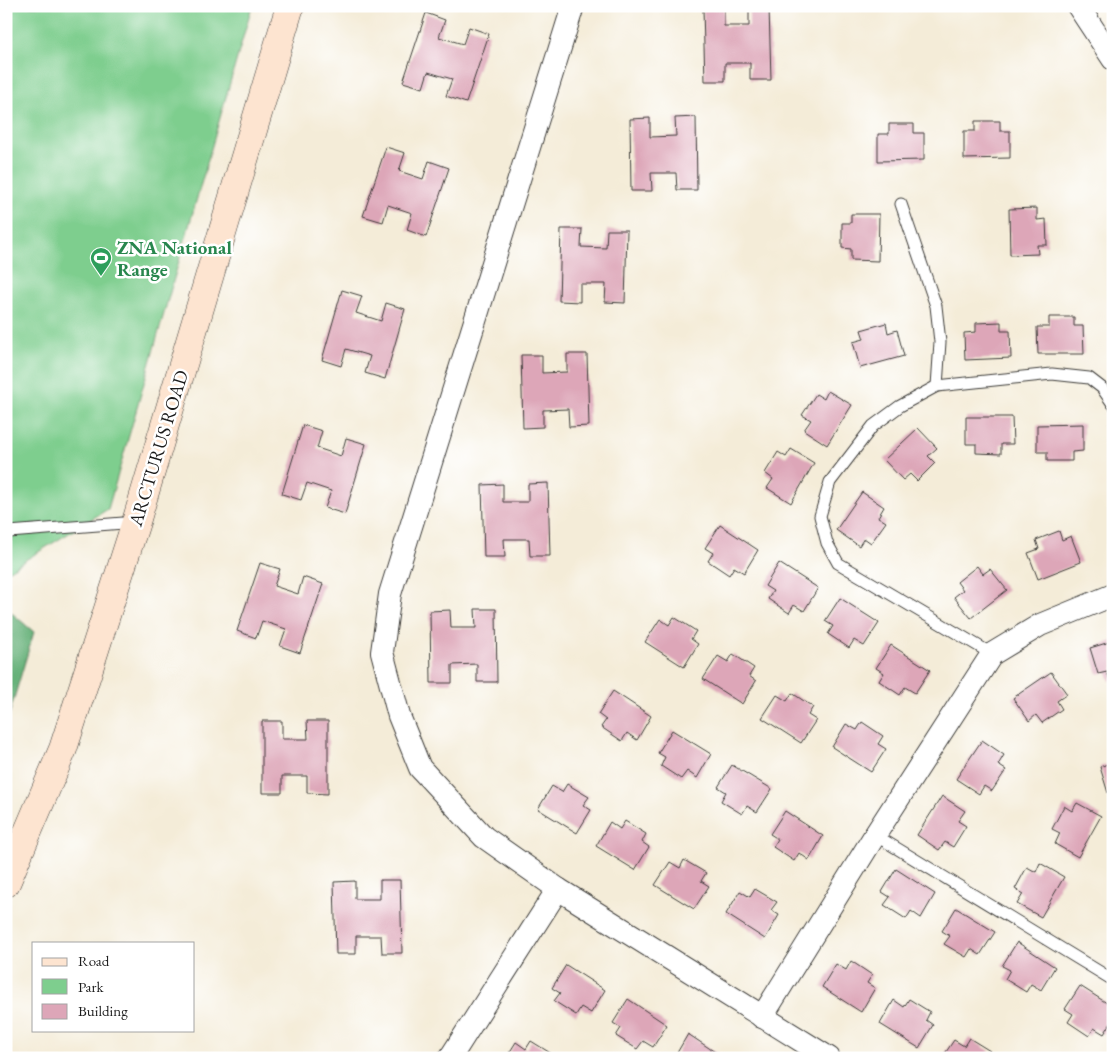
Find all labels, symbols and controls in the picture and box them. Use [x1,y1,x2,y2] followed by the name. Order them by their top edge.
[117,235,232,282] place label: ZNA National Range
[89,246,113,277] sports icon: ZNA National Range
[123,367,194,530] street label: ARCTURUS ROAD
[32,942,195,1032] legend
[78,951,110,970] text: Road
[78,977,105,996] text: Park
[78,1001,128,1020] text: Building

